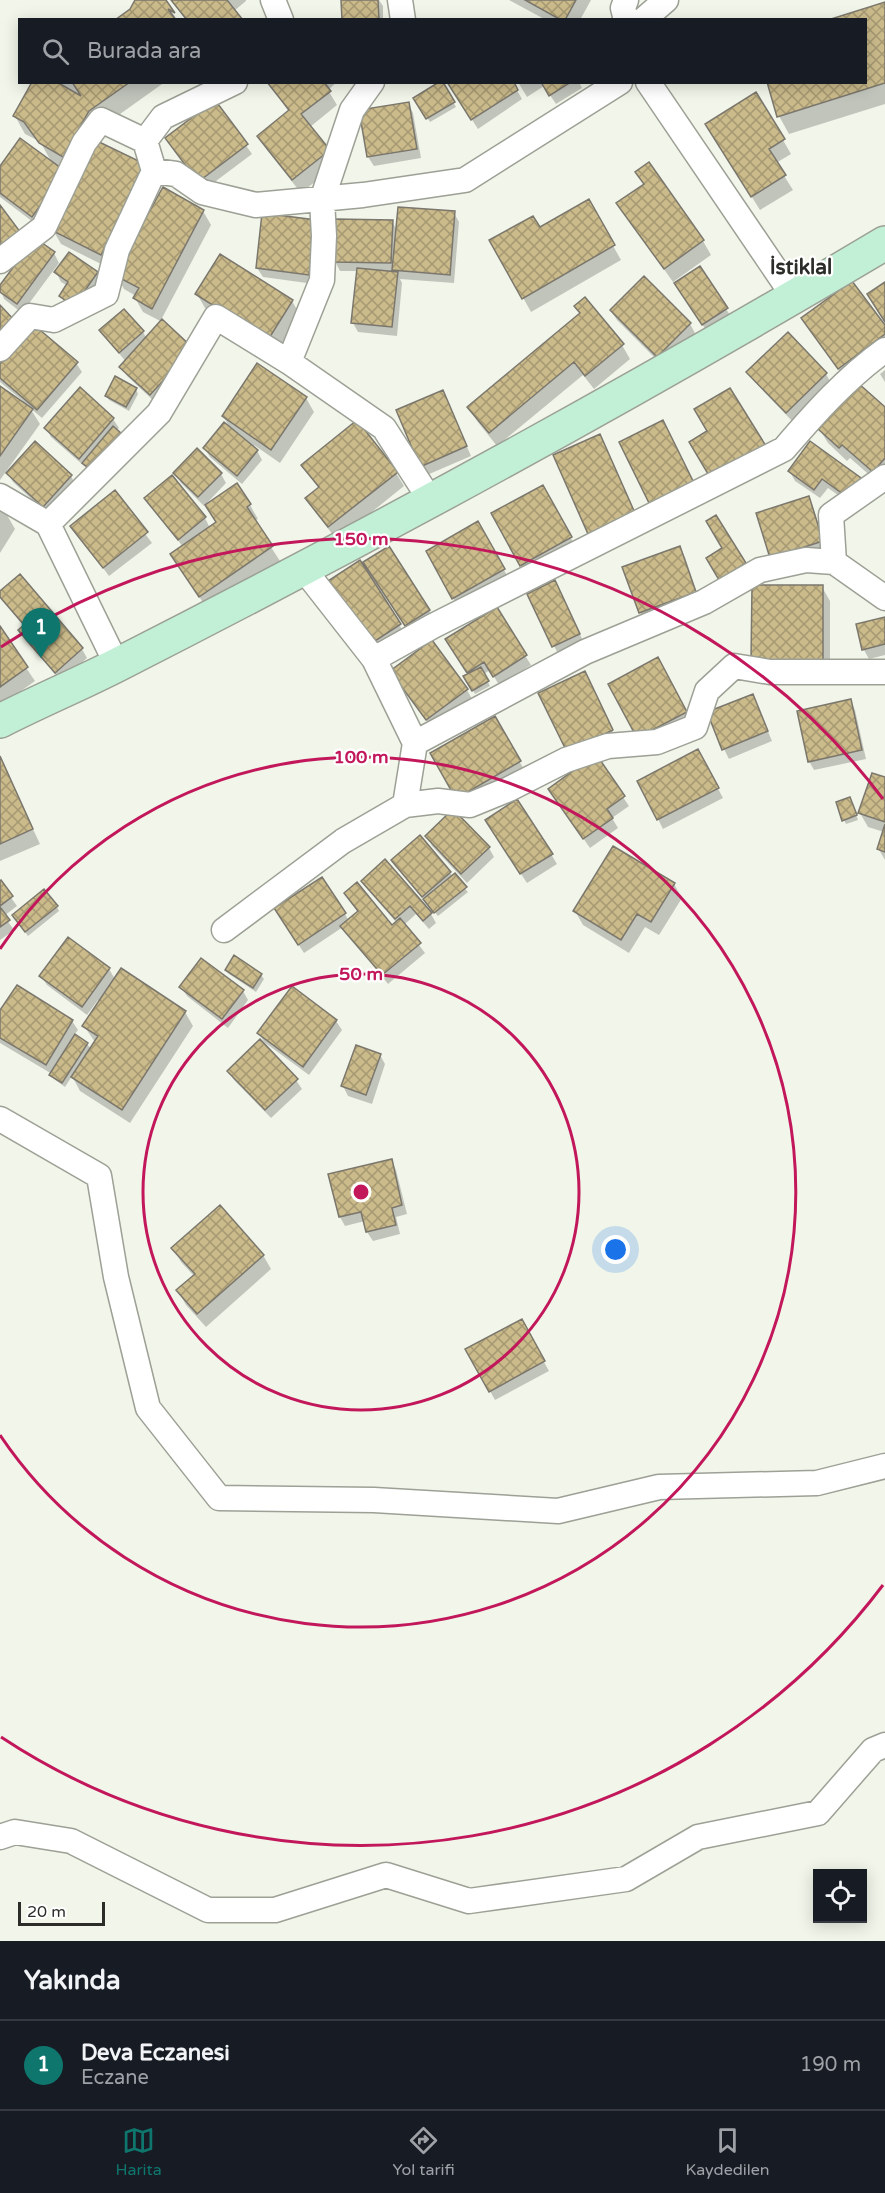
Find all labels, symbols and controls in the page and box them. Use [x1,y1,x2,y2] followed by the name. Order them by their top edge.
[18,18,867,84] search box
[39,35,72,68] icon: search
[87,38,201,64] text: Burada ara
[770,255,832,280] district label: İstiklal
[333,528,389,550] text: 150 m
[22,608,60,658] pin: 1
[333,746,389,768] text: 100 m
[339,963,383,985] text: 50 m
[351,1182,371,1202] centre of rings
[601,1235,630,1264] your location
[813,1869,867,1923] map controls
[813,1869,867,1923] button: locate
[18,1899,105,1926] scale bar
[27,1902,66,1922] text: 20 m
[24,1965,121,1996] text: Yakında
[81,2040,230,2066] text: Deva Eczanesi
[37,2053,50,2077] text: 1
[800,2053,861,2077] text: 190 m
[81,2066,149,2090] text: Eczane
[115,2124,162,2180] tab: Harita
[392,2124,455,2180] tab: Yol tarifi
[686,2124,770,2180] tab: Kaydedilen

